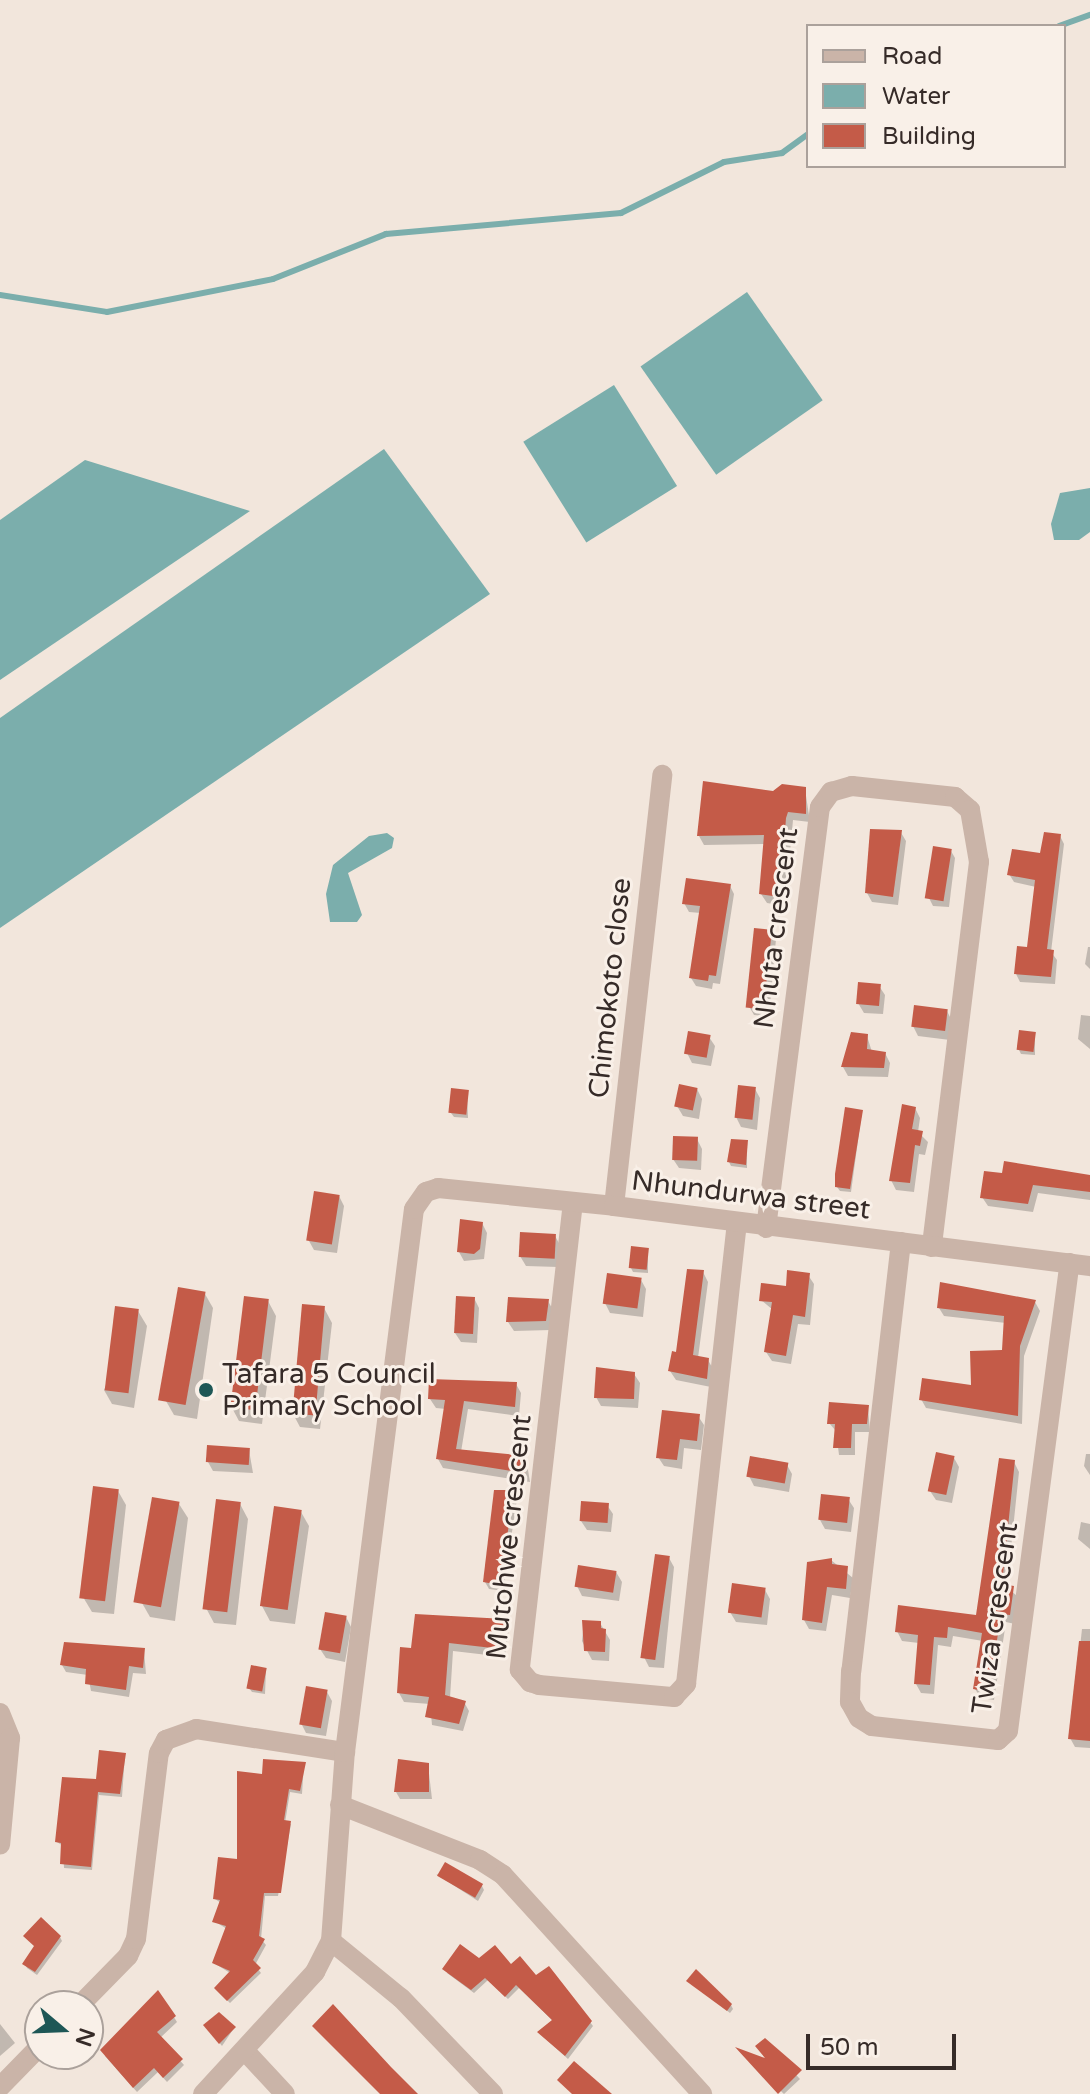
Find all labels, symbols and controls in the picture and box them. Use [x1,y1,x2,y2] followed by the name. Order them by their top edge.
[806,24,1066,168] legend
[882,42,942,71] text: Road
[882,82,950,111] text: Water
[882,122,976,151] text: Building
[747,825,805,1031] street label: Nhuta crescent
[582,876,638,1100] street label: Chimokoto close
[630,1164,872,1226] street label: Nhundurwa street
[222,1357,436,1423] place label: Tafara 5 Council Primary School
[197,1381,215,1399] marker: Tafara 5 Council Primary School
[479,1413,539,1661] street label: Mutohwe crescent
[965,1520,1025,1716] street label: Twiza crescent
[24,1990,104,2070] north arrow
[810,2018,960,2068] scale bar
[70,2025,100,2050] text: N
[820,2033,878,2062] text: 50 m

